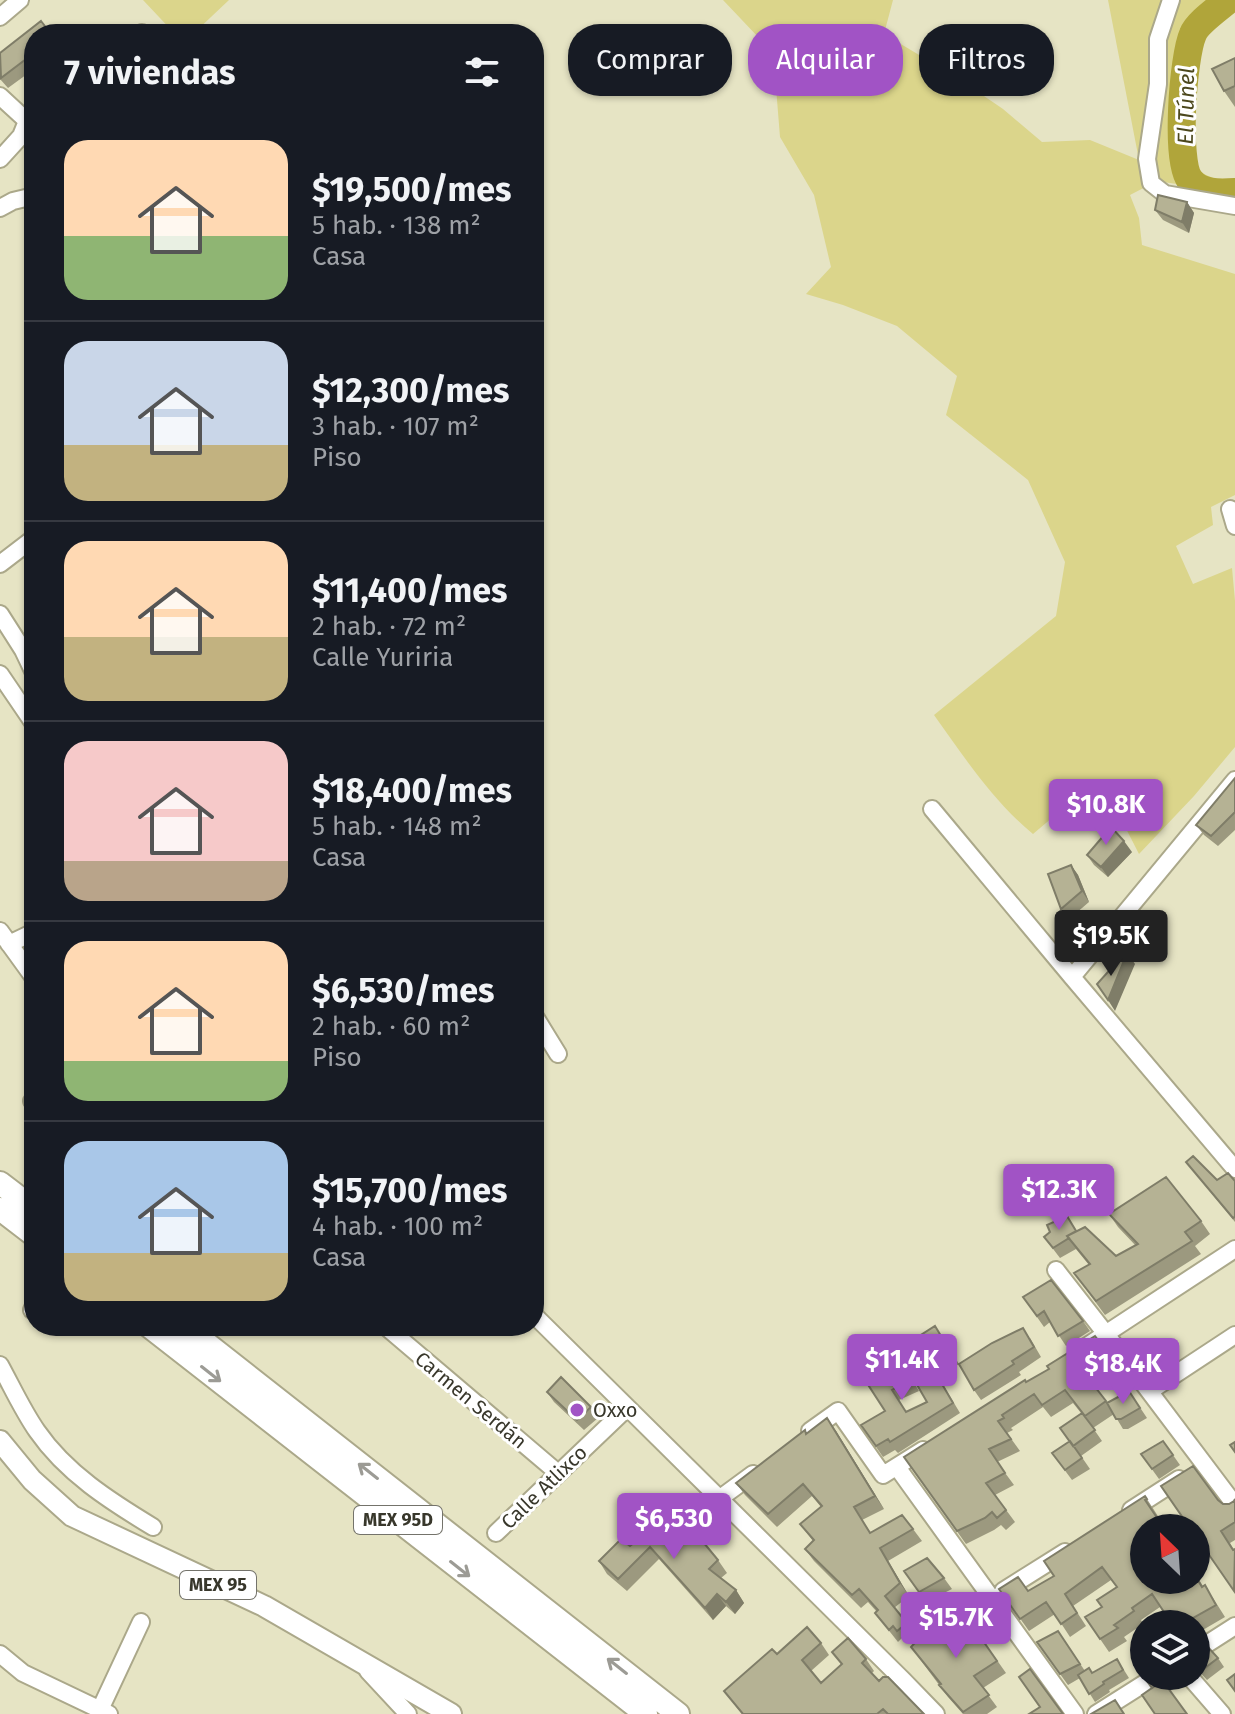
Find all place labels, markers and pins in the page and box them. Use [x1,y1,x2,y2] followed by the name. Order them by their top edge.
[1041,779,1171,847] pin: $10.8K
[1046,910,1176,978] pin: $19.5K
[994,1164,1124,1232] pin: $12.3K
[837,1334,967,1402] pin: $11.4K
[1058,1338,1188,1406] pin: $18.4K
[593,1398,638,1422] place label: Oxxo
[568,1401,586,1419] marker: Oxxo
[609,1493,739,1561] pin: $6,530
[891,1592,1021,1660] pin: $15.7K

